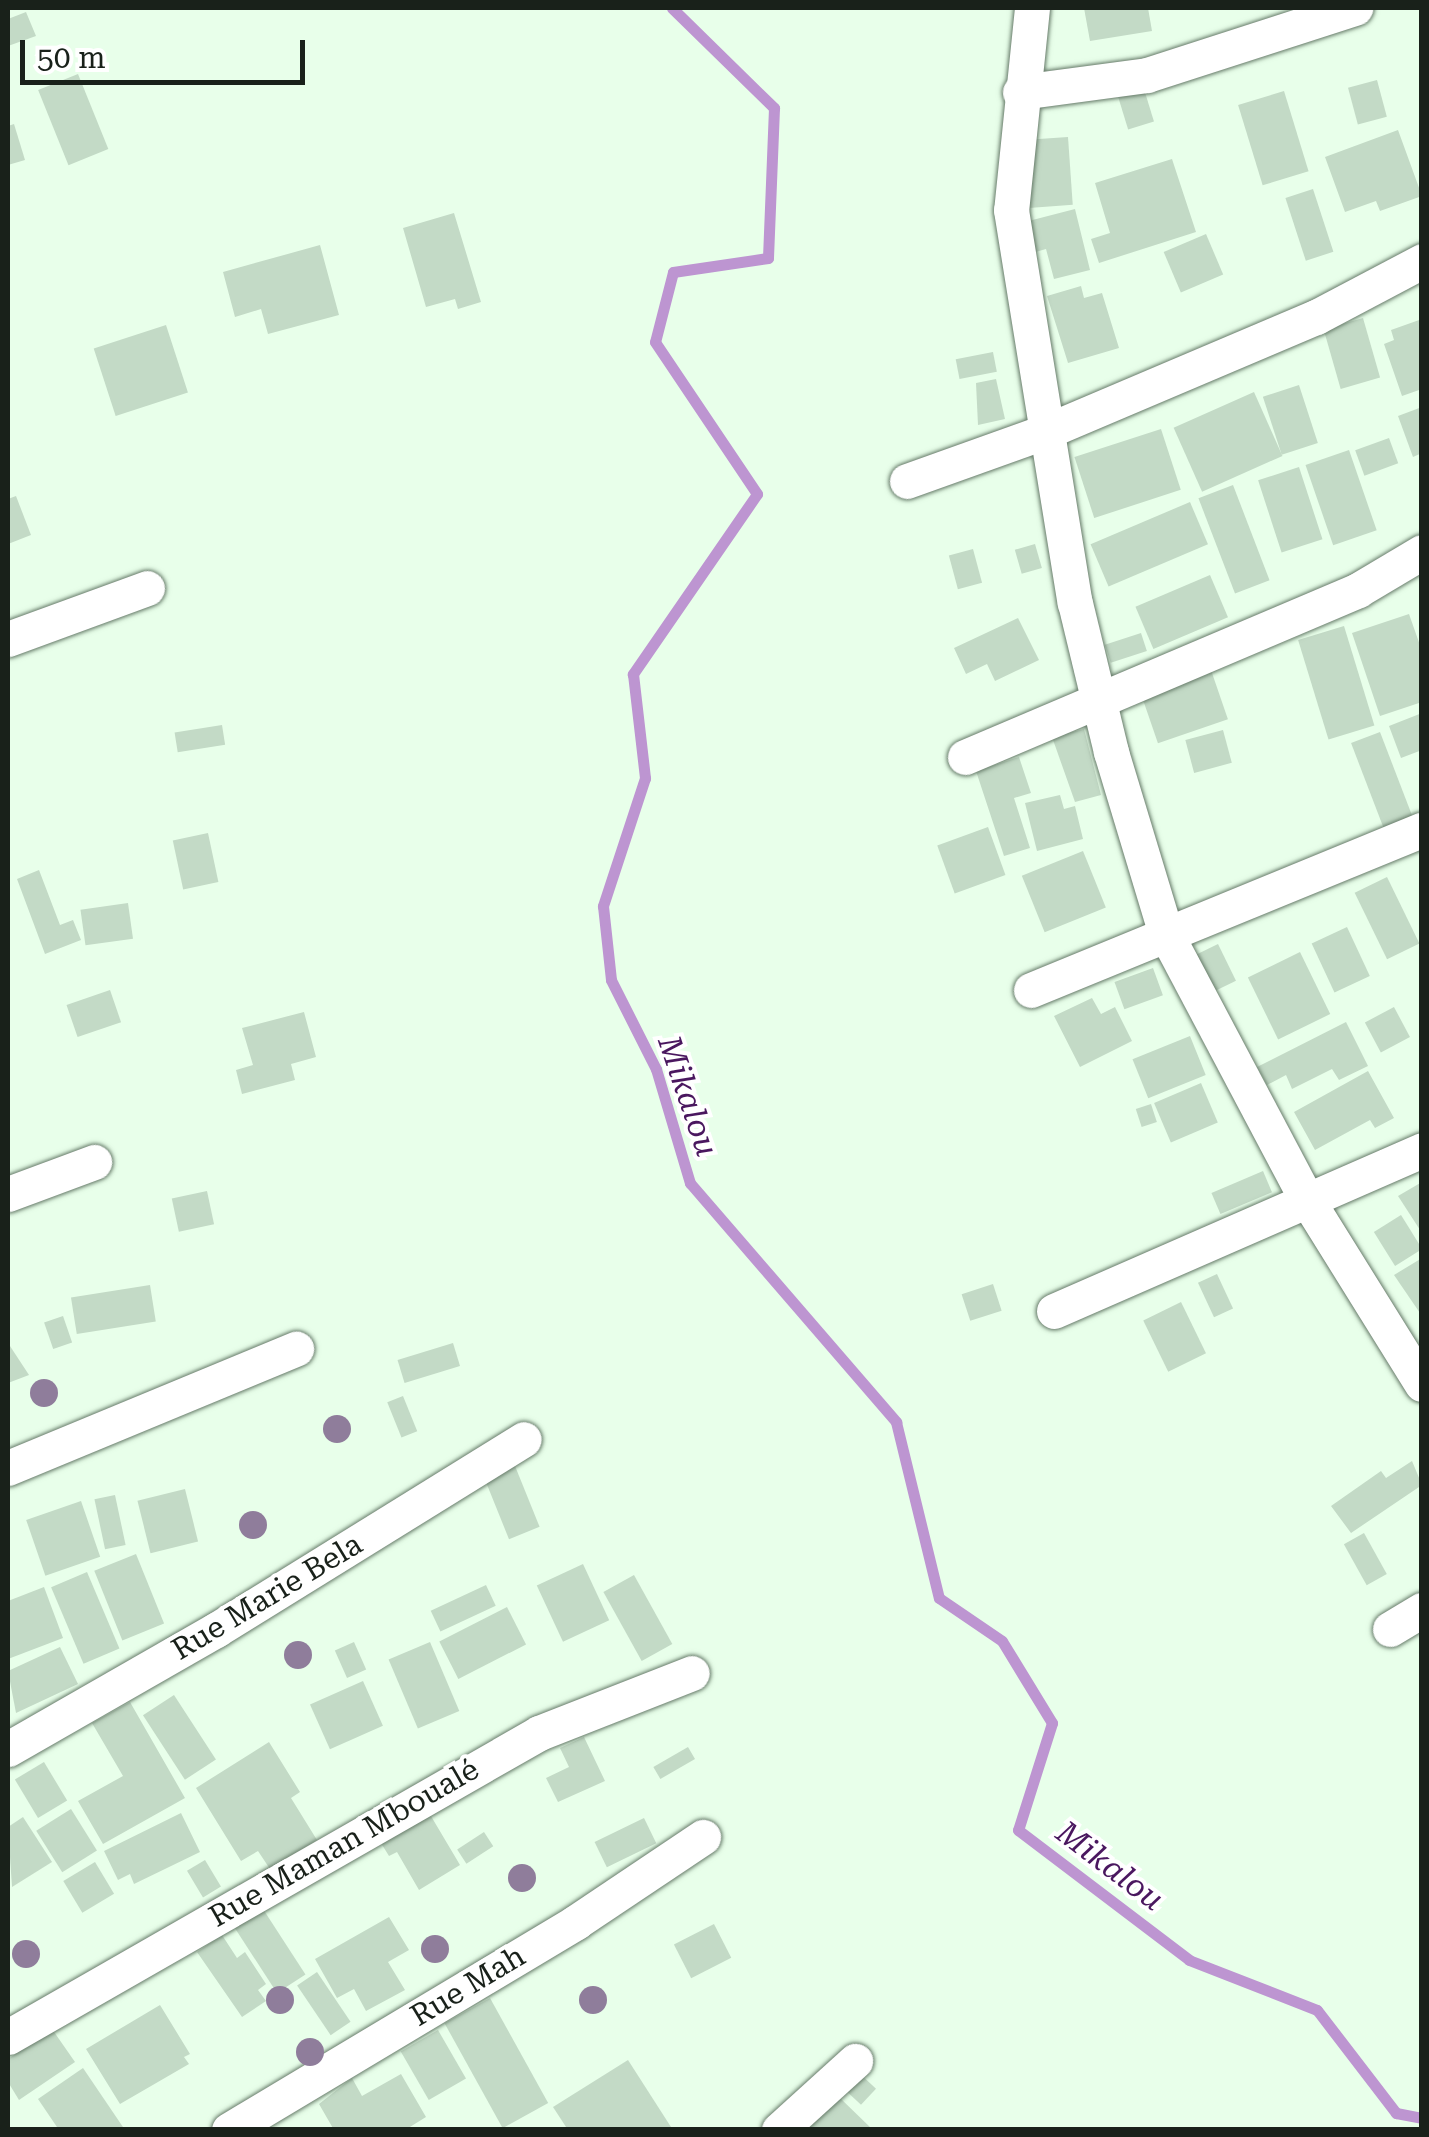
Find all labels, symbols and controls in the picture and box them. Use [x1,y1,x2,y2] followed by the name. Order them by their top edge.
[25,20,310,82] scale bar
[37,40,106,75] text: 50 m
[650,1031,726,1161] water label: Mikalou
[165,1526,369,1668] street label: Rue Marie Bela
[203,1751,485,1935] street label: Rue Maman Mboualé
[1049,1813,1171,1919] water label: Mikalou
[404,1938,532,2034] street label: Rue Mah

